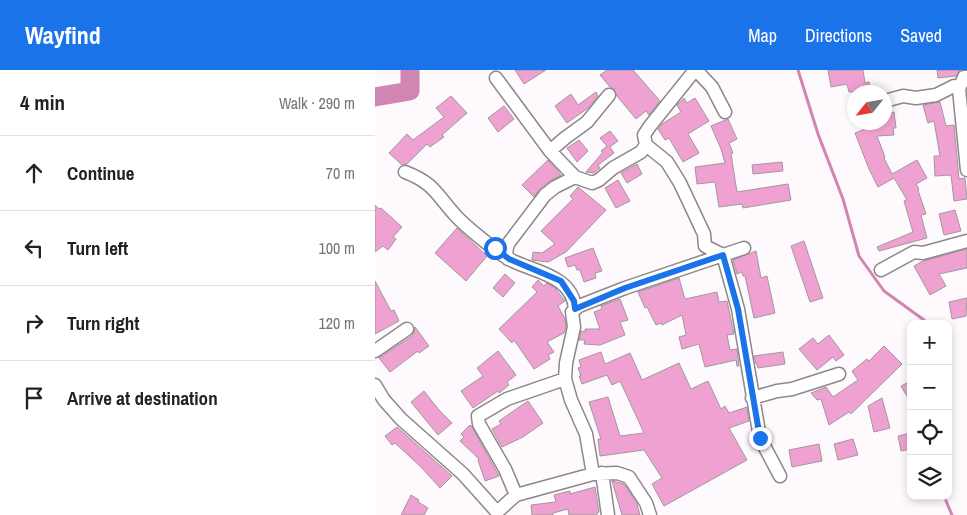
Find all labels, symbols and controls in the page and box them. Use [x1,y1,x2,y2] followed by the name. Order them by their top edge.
[25,19,101,51] text: Wayfind
[748,23,777,48] text: Map
[805,23,872,48] text: Directions
[900,23,942,48] text: Saved
[847,85,892,130] north arrow
[20,88,65,117] text: 4 min
[279,92,355,114] text: Walk · 290 m
[20,159,48,187] icon: ahead
[67,160,135,186] text: Continue
[326,162,355,184] text: 70 m
[20,234,48,262] icon: left
[67,235,128,261] text: Turn left
[319,237,355,259] text: 100 m
[484,237,507,260] route start
[20,309,48,337] icon: right
[67,310,139,336] text: Turn right
[319,312,355,334] text: 120 m
[907,320,952,500] map controls
[907,320,952,365] button: +
[907,365,952,410] button: −
[20,384,48,412] icon: arrive
[67,385,218,411] text: Arrive at destination
[907,410,952,455] button: locate
[749,427,772,450] route end
[907,455,952,500] button: layers

